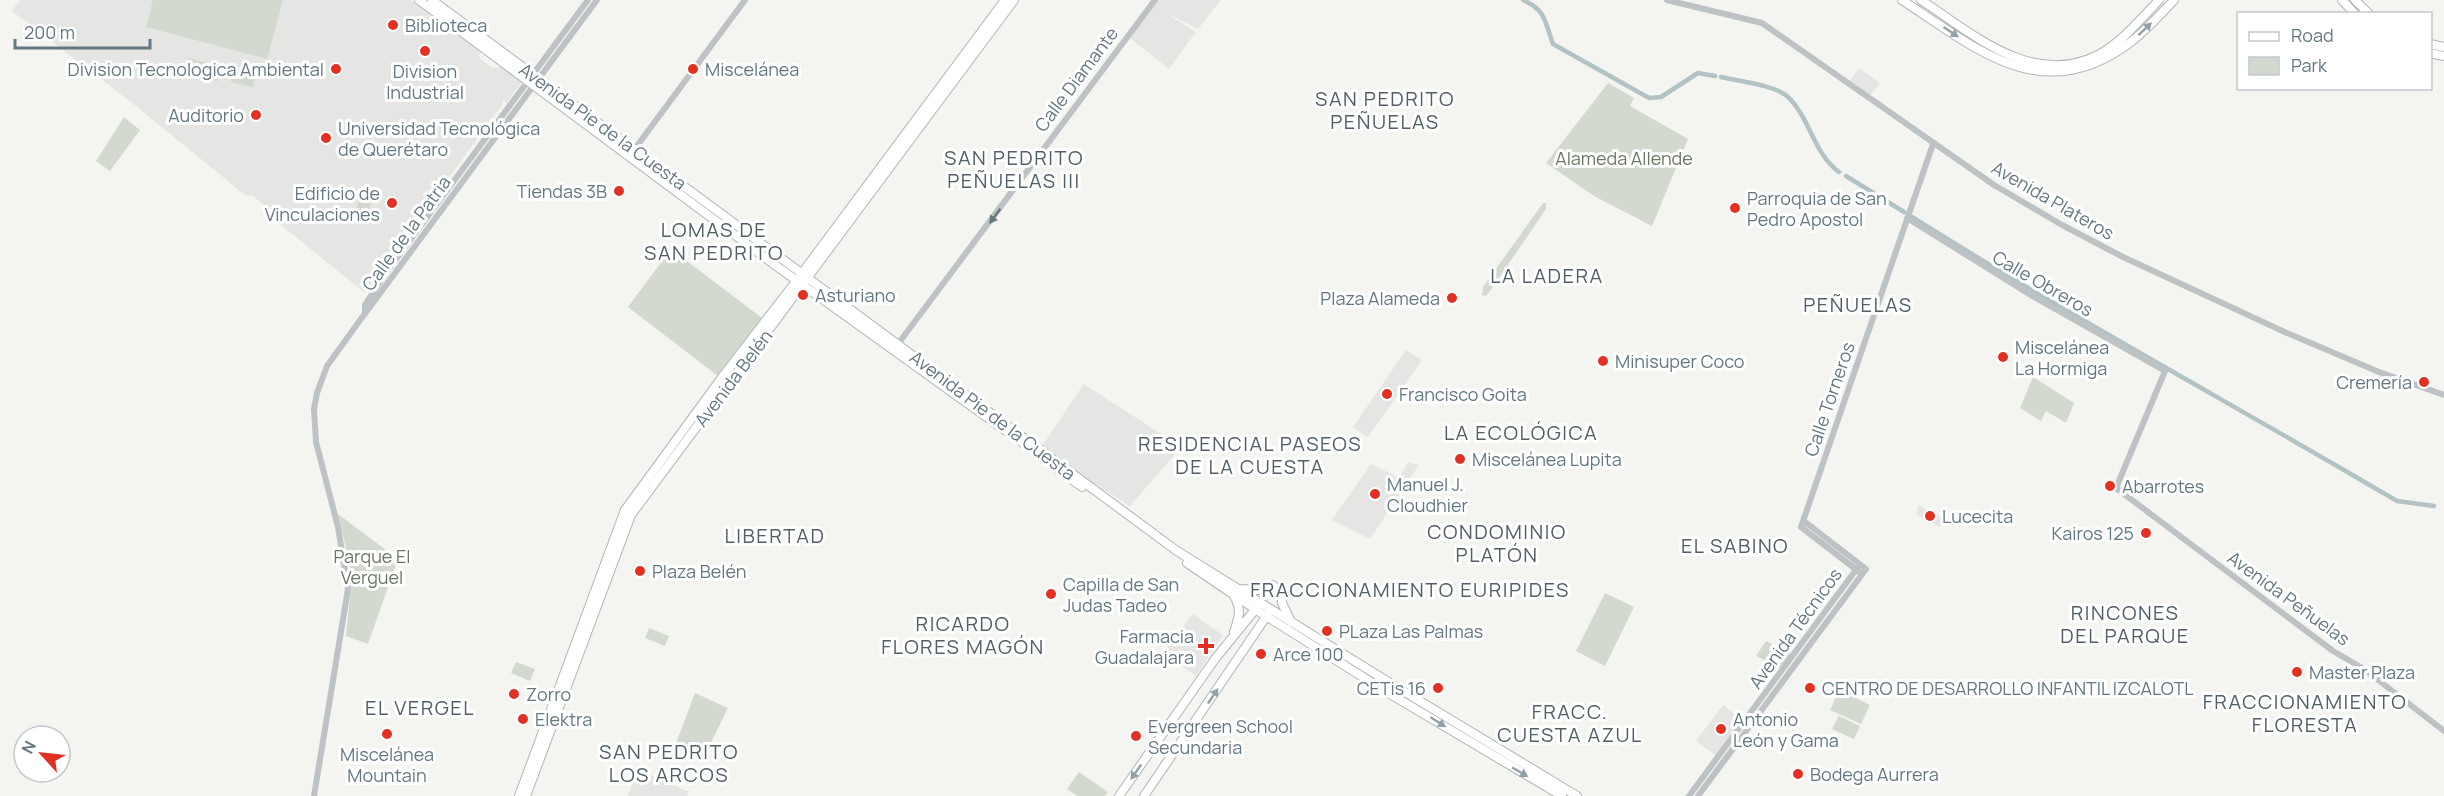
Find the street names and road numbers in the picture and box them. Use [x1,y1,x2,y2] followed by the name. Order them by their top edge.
[1029,22,1123,136] street label: Calle Diamante
[514,57,692,195] street label: Avenida Pie de la Cuesta
[1987,155,2119,245] street label: Avenida Plateros
[356,171,456,295] street label: Calle de la Patria
[1988,245,2098,321] street label: Calle Obreros
[689,325,777,431] street label: Avenida Belén
[1798,339,1860,459] street label: Calle Torneros
[905,345,1081,485] street label: Avenida Pie de la Cuesta
[2223,545,2355,651] street label: Avenida Peñuelas
[1743,563,1847,693] street label: Avenida Técnicos

